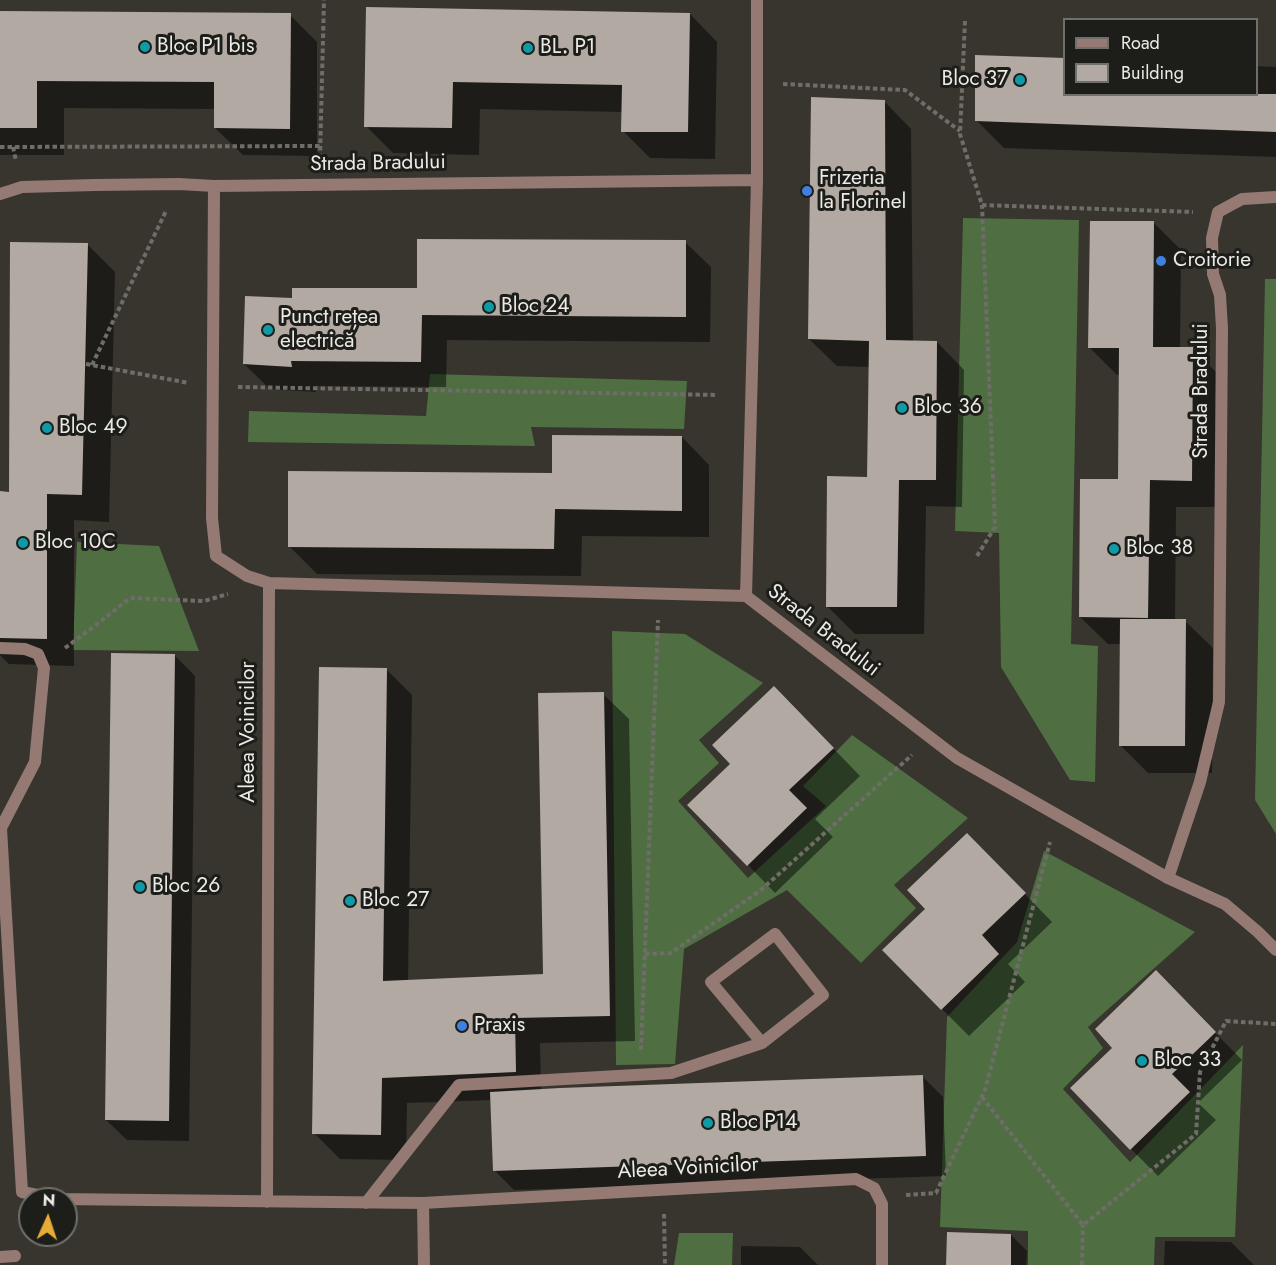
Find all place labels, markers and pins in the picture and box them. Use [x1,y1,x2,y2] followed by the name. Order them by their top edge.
[157,34,255,60] place label: Bloc P1 bis
[540,35,595,61] place label: BL. P1
[138,40,152,54] marker: Bloc P1 bis
[521,41,535,55] marker: BL. P1
[941,67,1008,93] place label: Bloc 37
[1013,73,1027,87] marker: Bloc 37
[819,166,906,216] place label: Frizeria la Florinel
[800,184,814,198] marker: Frizeria la Florinel
[1173,248,1251,274] place label: Croitorie
[1154,254,1168,268] marker: Croitorie
[501,294,570,320] place label: Bloc 24
[482,300,496,314] marker: Bloc 24
[280,305,378,355] place label: Punct rețea electrică
[261,323,275,337] marker: Punct rețea electrică
[914,395,982,421] place label: Bloc 36
[895,401,909,415] marker: Bloc 36
[59,415,128,441] place label: Bloc 49
[40,421,54,435] marker: Bloc 49
[35,530,116,556] place label: Bloc 10C
[16,536,30,550] marker: Bloc 10C
[1126,536,1193,562] place label: Bloc 38
[1107,542,1121,556] marker: Bloc 38
[152,874,220,900] place label: Bloc 26
[133,880,147,894] marker: Bloc 26
[362,888,429,914] place label: Bloc 27
[343,894,357,908] marker: Bloc 27
[474,1013,525,1039] place label: Praxis
[455,1019,469,1033] marker: Praxis
[1154,1048,1221,1074] place label: Bloc 33
[1135,1054,1149,1068] marker: Bloc 33
[720,1110,798,1136] place label: Bloc P14
[701,1116,715,1130] marker: Bloc P14

